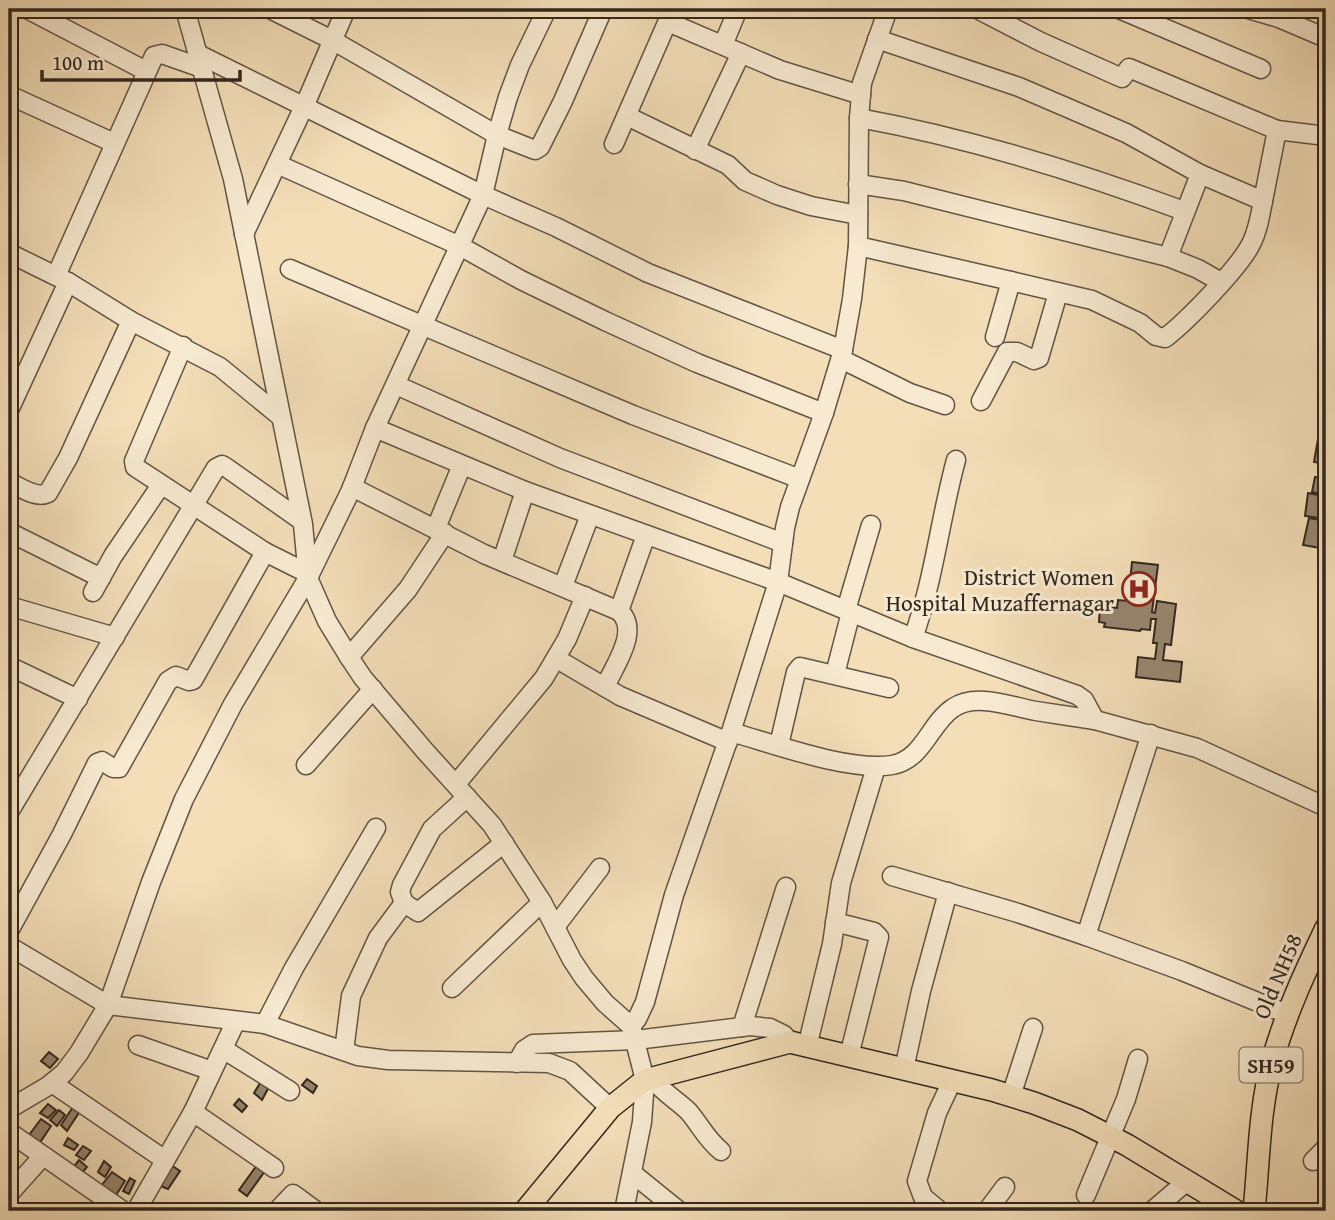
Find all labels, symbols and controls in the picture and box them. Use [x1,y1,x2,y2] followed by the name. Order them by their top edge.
[42,38,240,82] scale bar
[52,47,104,78] text: 100 m
[886,560,1115,619] place label: District Women Hospital Muzaffernagar
[1120,570,1158,608] hospital icon: District Women Hospital Muzaffernagar
[1244,928,1310,1024] street label: Old NH58
[1240,1048,1302,1082] road number: SH59

